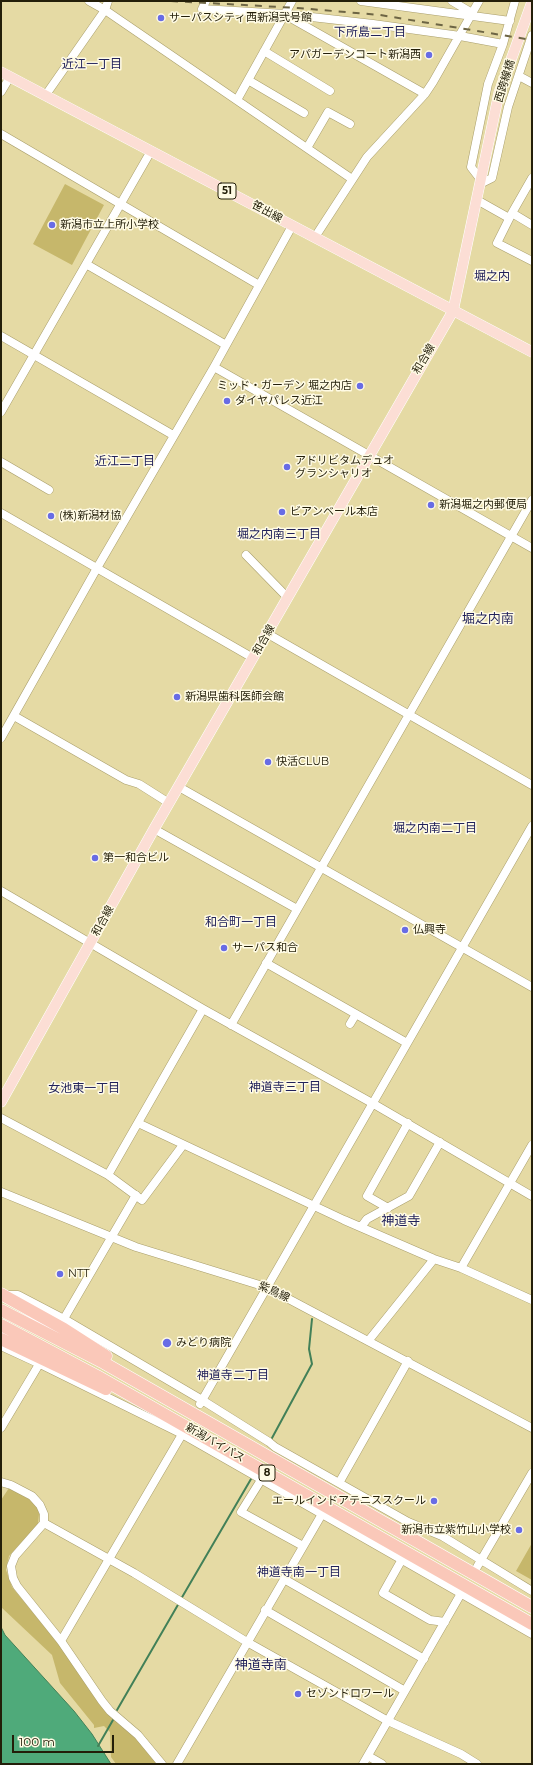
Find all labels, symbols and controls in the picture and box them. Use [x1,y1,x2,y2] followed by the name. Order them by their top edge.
[169,11,312,25] place label: サーパスシティ西新潟弐号館
[156,13,166,23] marker: サーパスシティ西新潟弐号館
[334,25,406,39] district label: 下所島二丁目
[289,48,421,62] place label: アパガーデンコート新潟西
[424,50,434,60] marker: アパガーデンコート新潟西
[62,57,122,71] district label: 近江一丁目
[492,58,518,104] street label: 西跨線橋
[218,183,236,199] road number: 51
[249,198,285,226] street label: 笹出線
[60,218,159,232] place label: 新潟市立上所小学校
[47,220,57,230] marker: 新潟市立上所小学校
[474,269,510,283] district label: 堀之内
[410,341,438,377] street label: 和合線
[217,379,352,393] place label: ミッド・ガーデン 堀之内店
[355,381,365,391] marker: ミッド・ガーデン 堀之内店
[235,394,323,408] place label: ダイヤパレス近江
[222,396,232,406] marker: ダイヤパレス近江
[95,454,155,468] district label: 近江二丁目
[295,454,394,480] place label: アドリビタムデュオ グランシャリオ
[282,462,292,472] marker: アドリビタムデュオ グランシャリオ
[439,498,527,512] place label: 新潟堀之内郵便局
[426,500,436,510] marker: 新潟堀之内郵便局
[290,505,378,519] place label: ビアンベール本店
[277,507,287,517] marker: ビアンベール本店
[59,509,121,523] place label: (株)新潟材協
[46,511,56,521] marker: (株)新潟材協
[237,527,321,541] district label: 堀之内南三丁目
[462,611,514,627] district label: 堀之内南
[250,622,278,658] street label: 和合線
[185,690,284,704] place label: 新潟県歯科医師会館
[172,692,182,702] marker: 新潟県歯科医師会館
[276,755,329,769] place label: 快活CLUB
[263,757,273,767] marker: 快活CLUB
[393,821,477,835] district label: 堀之内南二丁目
[103,851,169,865] place label: 第一和合ビル
[90,853,100,863] marker: 第一和合ビル
[89,903,117,939] street label: 和合線
[205,915,277,929] district label: 和合町一丁目
[413,923,446,937] place label: 仏興寺
[400,925,410,935] marker: 仏興寺
[232,941,298,955] place label: サーパス和合
[219,943,229,953] marker: サーパス和合
[249,1080,321,1094] district label: 神道寺三丁目
[48,1081,120,1095] district label: 女池東一丁目
[382,1213,420,1229] district label: 神道寺
[68,1267,90,1281] place label: NTT
[55,1269,65,1279] marker: NTT
[256,1279,292,1305] street label: 紫鳥線
[176,1336,231,1350] place label: みどり病院
[161,1337,173,1349] marker: みどり病院
[197,1368,269,1382] district label: 神道寺二丁目
[183,1421,247,1465] street label: 新潟バイパス
[259,1465,275,1481] road number: 8
[272,1494,426,1508] place label: エールインドアテニススクール
[429,1496,439,1506] marker: エールインドアテニススクール
[401,1523,511,1537] place label: 新潟市立紫竹山小学校
[514,1525,524,1535] marker: 新潟市立紫竹山小学校
[257,1565,341,1579] district label: 神道寺南一丁目
[235,1657,287,1673] district label: 神道寺南
[306,1687,394,1701] place label: セゾンドロワール
[293,1689,303,1699] marker: セゾンドロワール
[14,1727,116,1753] scale bar
[19,1734,55,1749] text: 100 m

